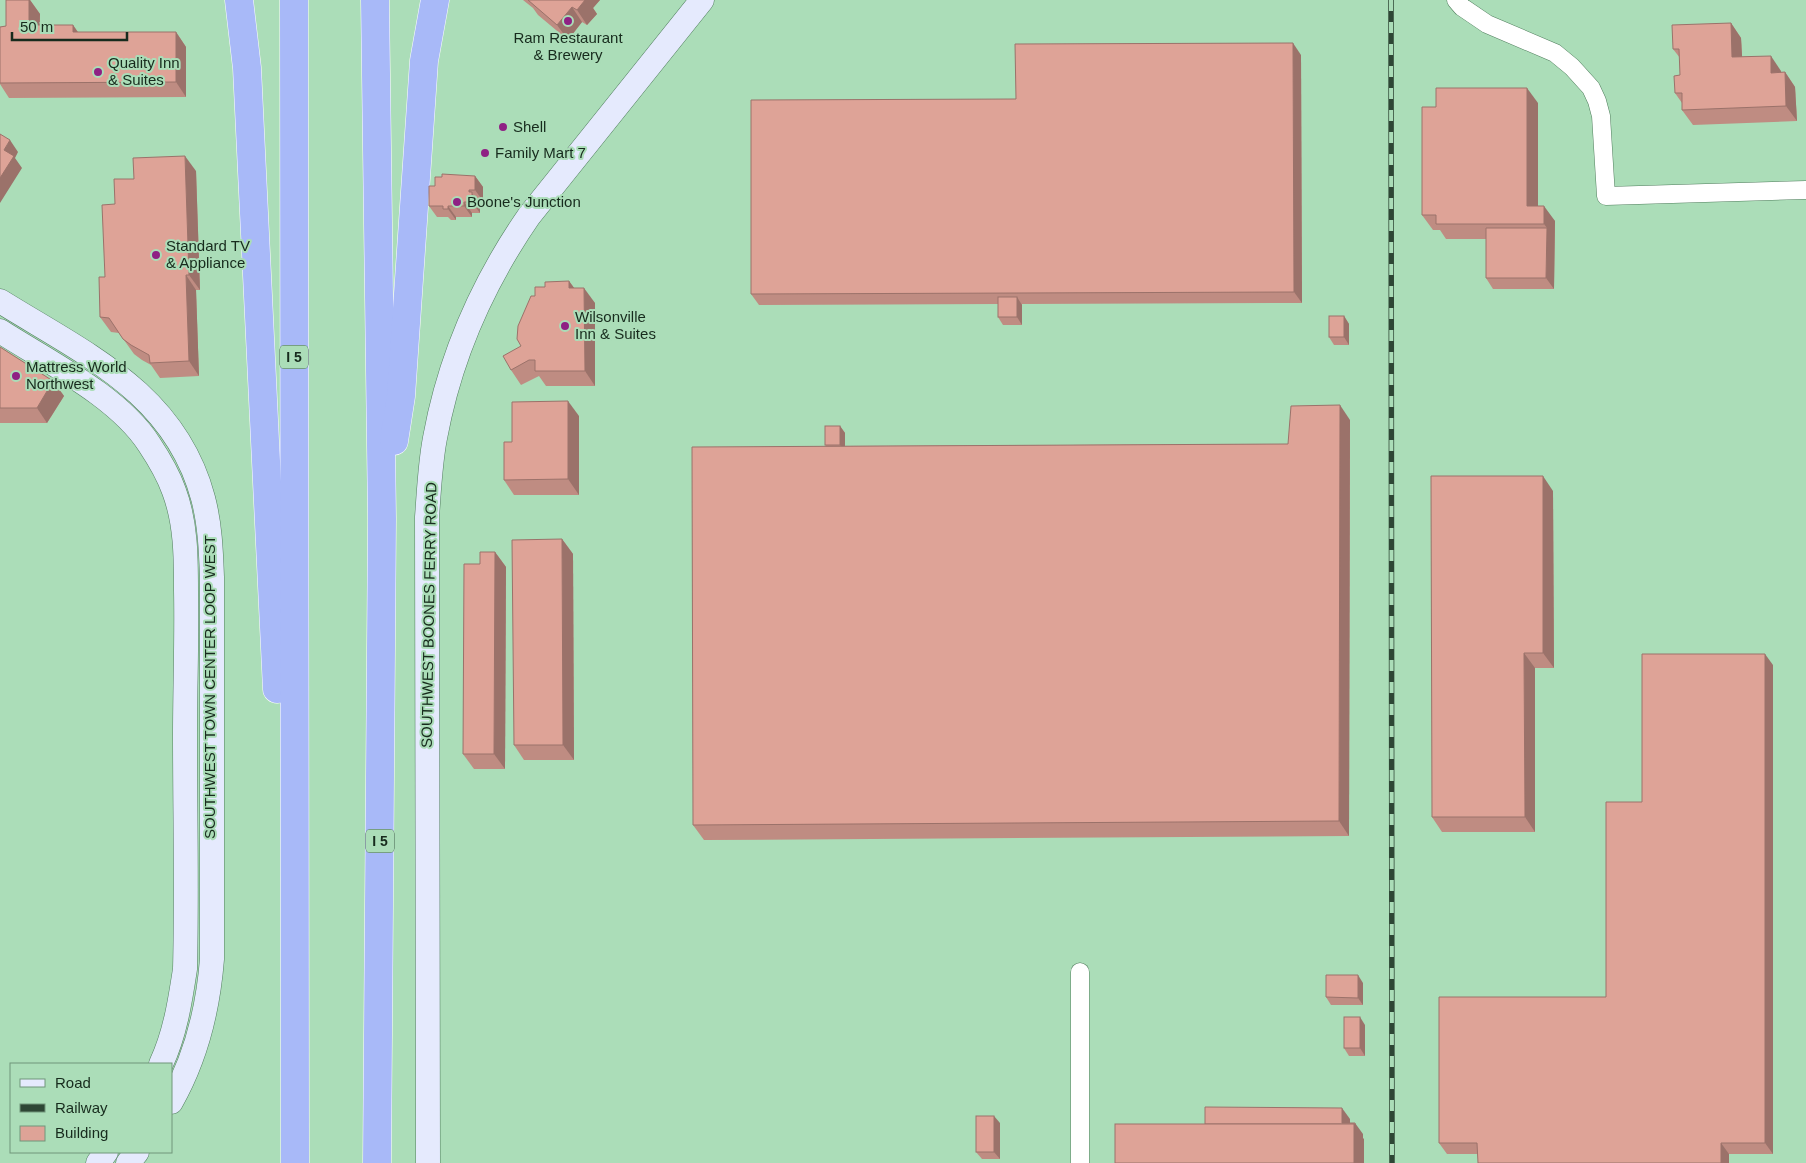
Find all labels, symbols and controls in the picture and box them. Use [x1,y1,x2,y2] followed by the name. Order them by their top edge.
[12,10,128,42] scale bar
[562,15,574,27] marker: Ram Restaurant & Brewery
[20,18,53,35] text: 50 m
[513,29,623,63] place label: Ram Restaurant & Brewery
[108,54,180,88] place label: Quality Inn & Suites
[92,66,104,78] marker: Quality Inn & Suites
[513,118,546,135] place label: Shell
[497,121,509,133] marker: Shell
[495,144,586,161] place label: Family Mart 7
[479,147,491,159] marker: Family Mart 7
[467,193,581,210] place label: Boone's Junction
[451,196,463,208] marker: Boone's Junction
[166,237,250,271] place label: Standard TV & Appliance
[150,249,162,261] marker: Standard TV & Appliance
[575,308,656,342] place label: Wilsonville Inn & Suites
[559,320,571,332] marker: Wilsonville Inn & Suites
[280,346,308,368] road number: I 5
[26,358,127,392] place label: Mattress World Northwest
[10,370,22,382] marker: Mattress World Northwest
[418,482,439,748] street label: SOUTHWEST BOONES FERRY ROAD
[201,535,218,839] street label: SOUTHWEST TOWN CENTER LOOP WEST
[366,829,394,852] road number: I 5
[10,1063,172,1153] legend
[55,1074,91,1091] text: Road
[55,1099,108,1116] text: Railway
[55,1124,108,1141] text: Building

